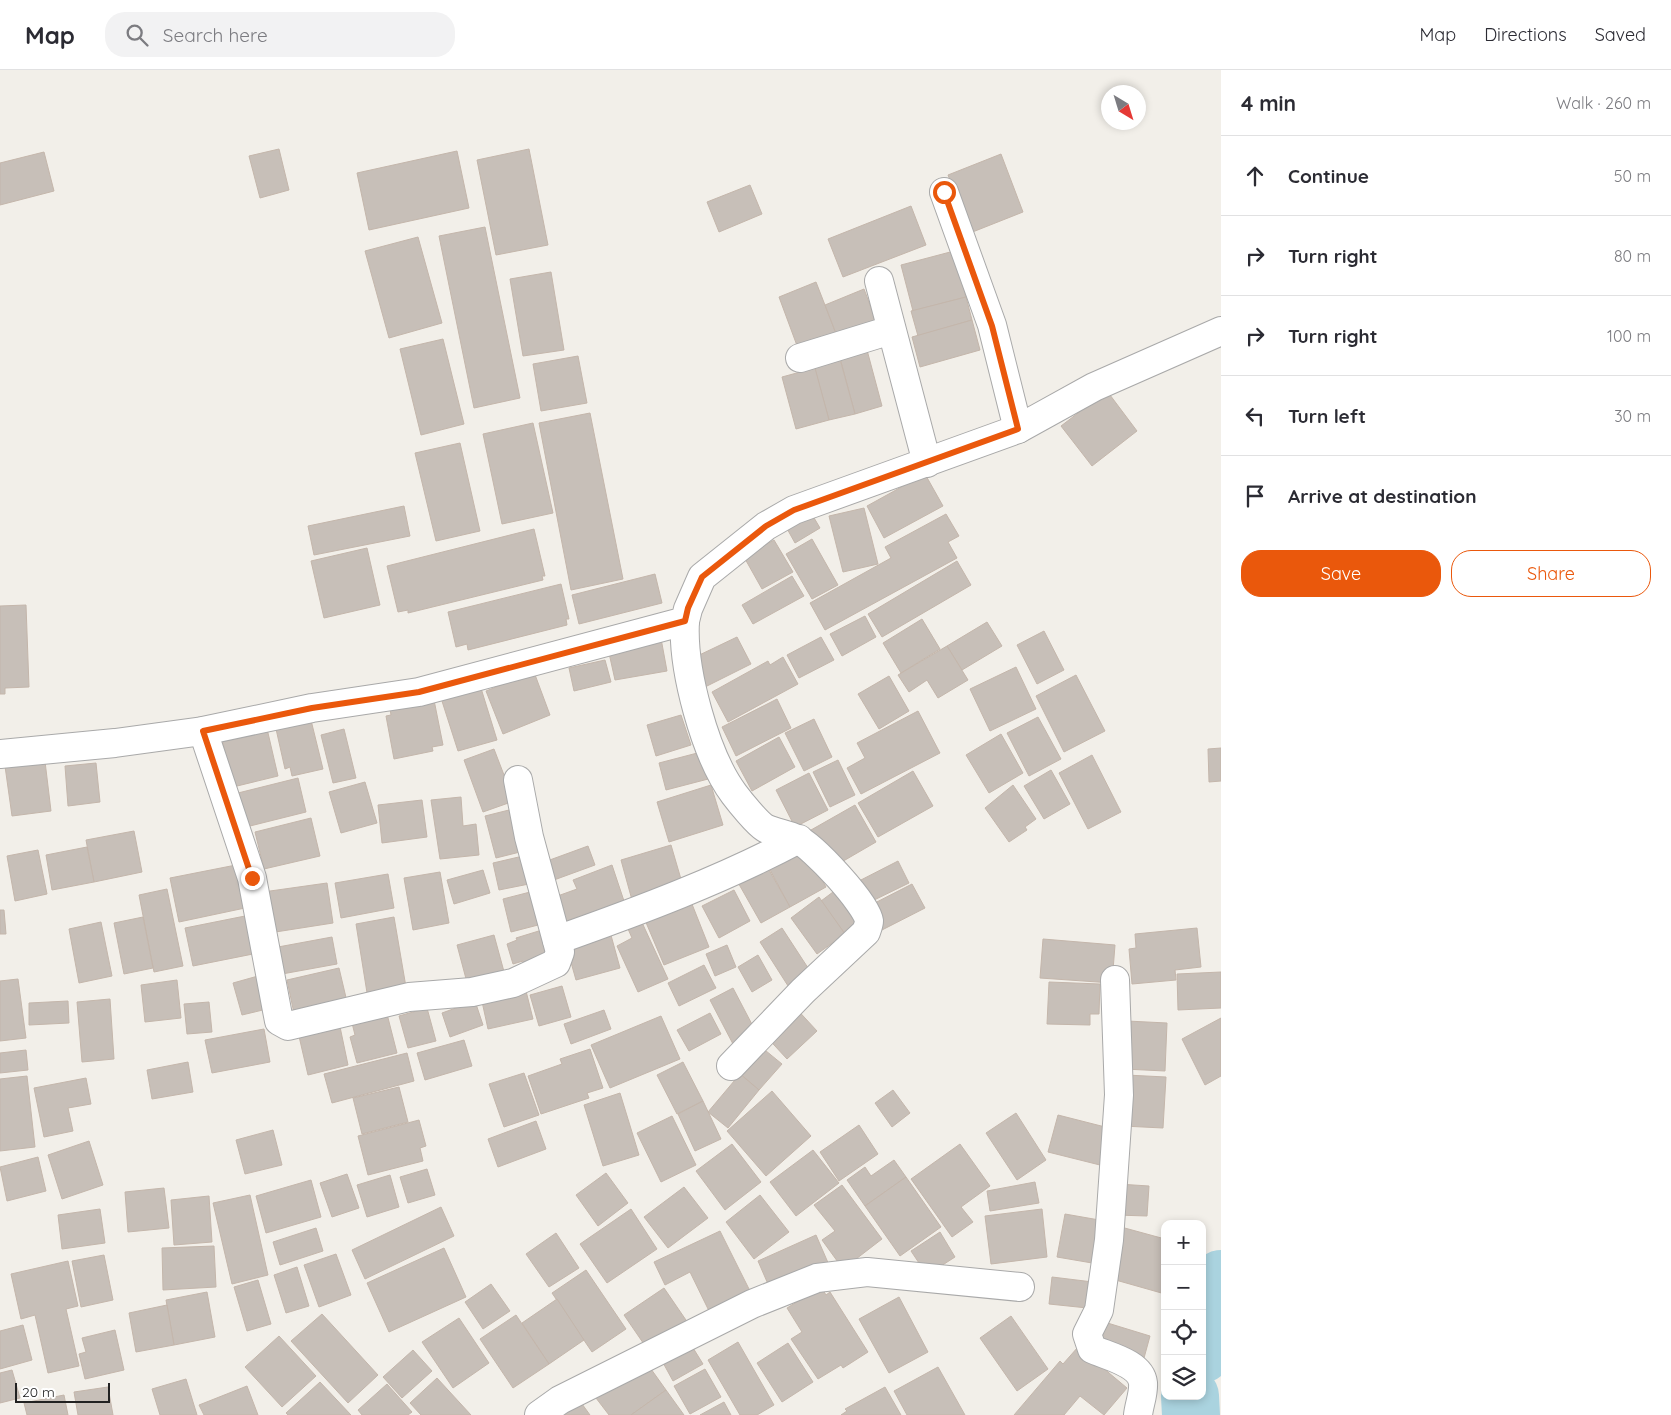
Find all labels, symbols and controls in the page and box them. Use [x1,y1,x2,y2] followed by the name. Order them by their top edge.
[105,12,455,57] search box
[25,20,75,50] text: Map
[123,21,151,49] icon: search
[163,23,268,47] text: Search here
[1419,23,1456,46] text: Map
[1484,23,1567,46] text: Directions
[1595,23,1646,46] text: Saved
[1101,85,1146,130] north arrow
[1241,90,1296,116] text: 4 min
[1556,93,1651,113] text: Walk · 260 m
[1241,162,1269,190] icon: ahead
[1288,164,1369,188] text: Continue
[1614,166,1651,186] text: 50 m
[933,181,956,204] route start
[1241,242,1269,270] icon: right
[1288,244,1377,268] text: Turn right
[1614,246,1651,266] text: 80 m
[1241,322,1269,350] icon: right
[1288,324,1377,348] text: Turn right
[1607,326,1651,346] text: 100 m
[1241,402,1269,430] icon: left
[1288,404,1366,428] text: Turn left
[1614,406,1651,426] text: 30 m
[1241,482,1269,510] icon: arrive
[1288,484,1477,508] text: Arrive at destination
[1241,550,1441,597] button: Save
[1451,550,1651,597] button: Share
[241,867,264,890] route end
[1161,1220,1206,1400] map controls
[1161,1220,1206,1265] button: +
[1161,1265,1206,1310] button: −
[1161,1310,1206,1355] button: locate
[1161,1355,1206,1400] button: layers
[15,1380,110,1403] scale bar
[22,1383,55,1401] text: 20 m

